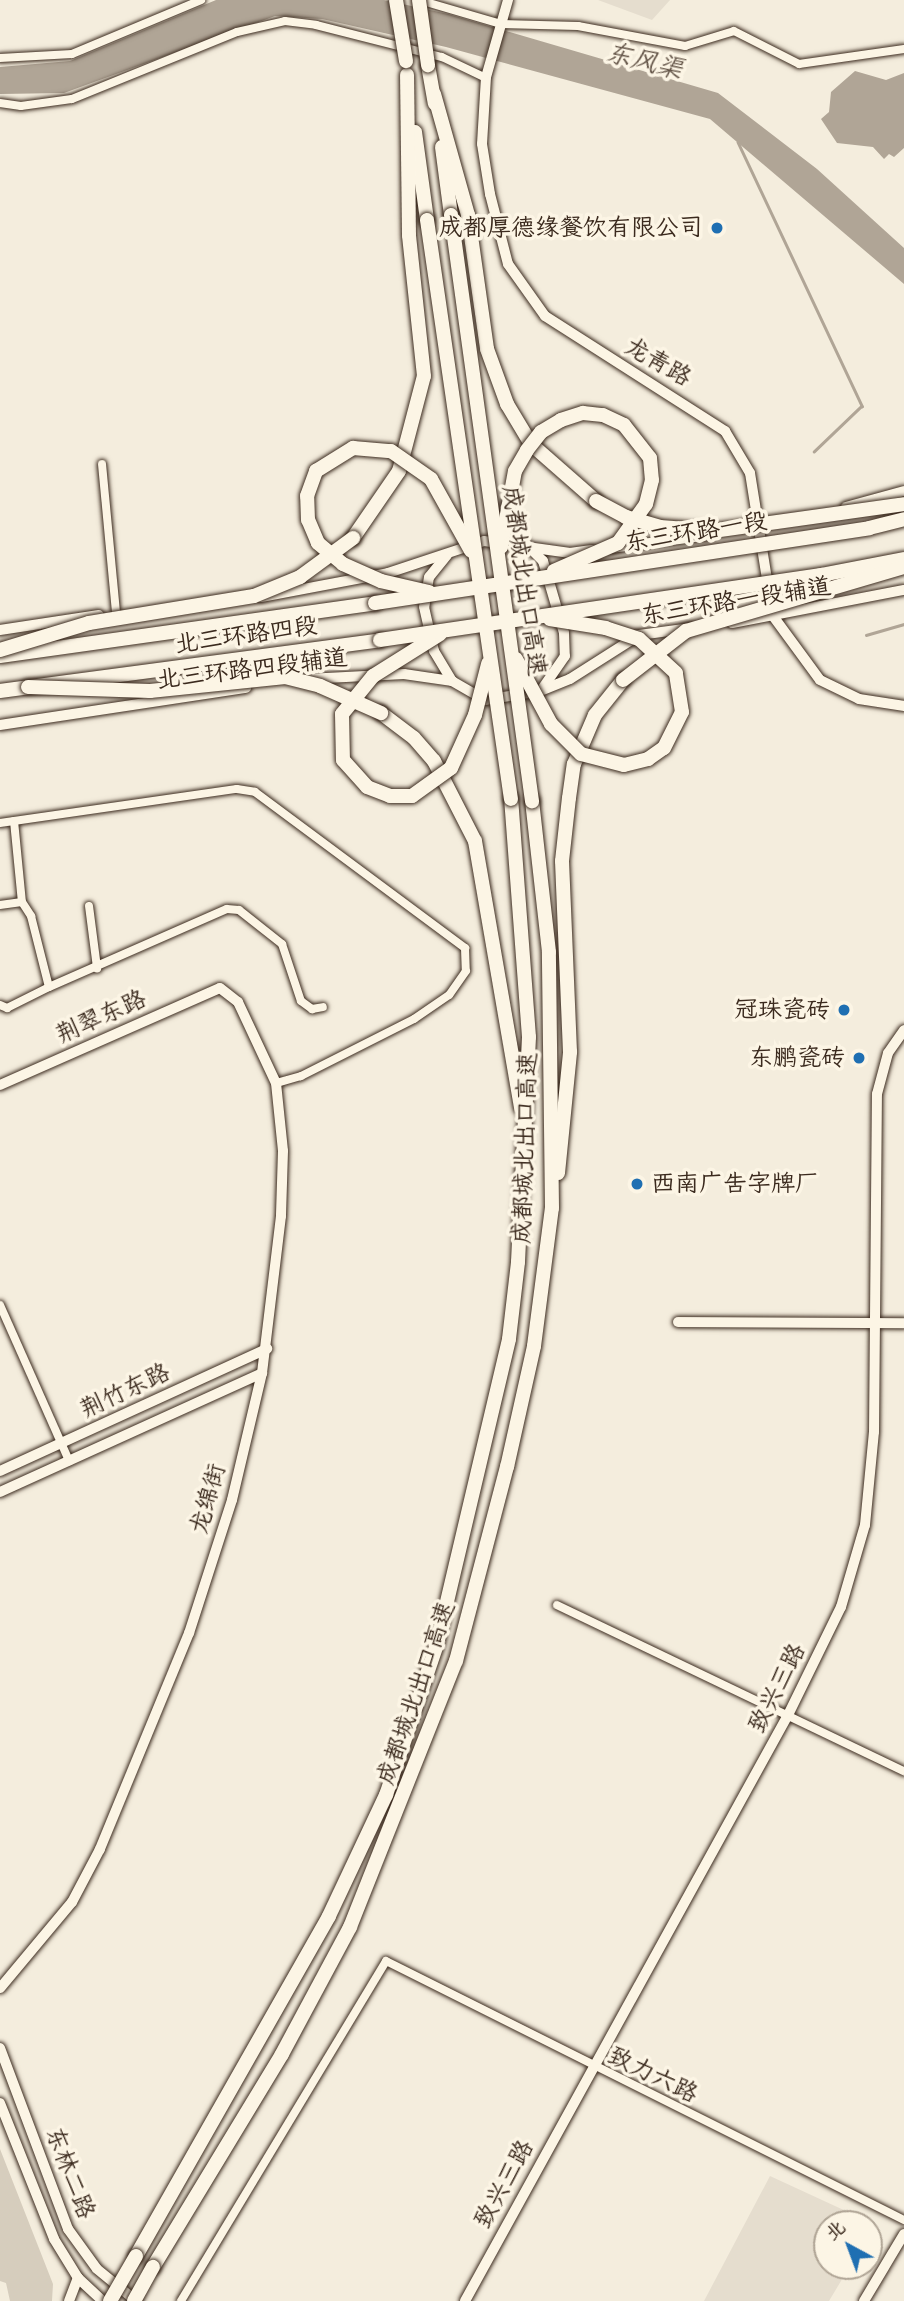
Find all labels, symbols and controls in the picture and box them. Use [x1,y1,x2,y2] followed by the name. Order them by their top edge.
[602,37,686,87] water label: 东风渠
[439,214,703,242] place label: 成都厚德缘餐饮有限公司
[709,220,725,236] marker: 成都厚德缘餐饮有限公司
[620,332,696,392] street label: 龙青路
[496,484,552,678] street label: 成都城北出口高速
[623,507,769,557] street label: 东三环路一段
[639,572,833,630] street label: 东三环路一段辅道
[173,611,319,659] street label: 北三环路四段
[155,643,349,695] street label: 北三环路四段辅道
[51,984,151,1050] street label: 荆翠东路
[734,996,830,1024] place label: 冠珠瓷砖
[836,1002,852,1018] marker: 冠珠瓷砖
[749,1044,845,1072] place label: 东鹏瓷砖
[851,1050,867,1066] marker: 东鹏瓷砖
[507,1052,543,1244] street label: 成都城北出口高速
[651,1170,819,1198] place label: 西南广告字牌厂
[629,1176,645,1192] marker: 西南广告字牌厂
[75,1358,175,1424] street label: 荆竹东路
[184,1460,232,1538] street label: 龙绵街
[371,1598,461,1788] street label: 成都城北出口高速
[742,1639,812,1737] street label: 致兴三路
[604,2041,702,2109] street label: 致力六路
[39,2123,101,2223] street label: 东林二路
[468,2135,540,2233] street label: 致兴三路
[813,2210,883,2280] north arrow
[821,2216,850,2245] text: 北

